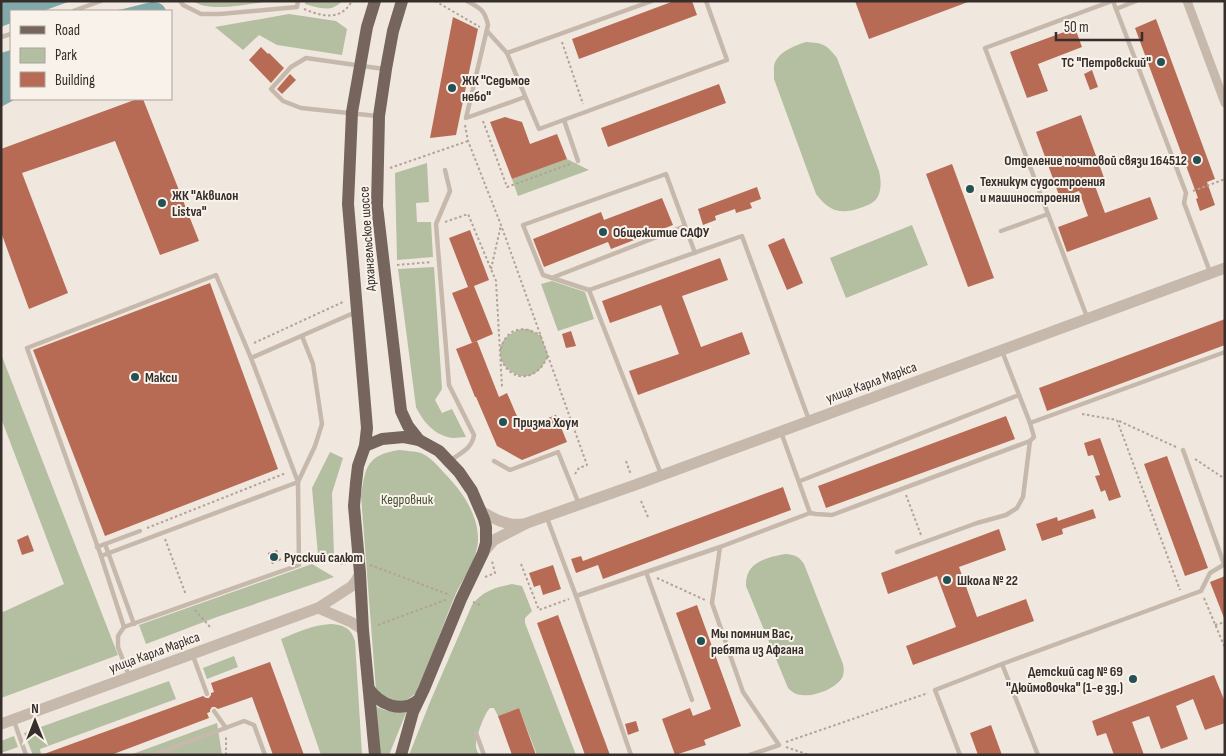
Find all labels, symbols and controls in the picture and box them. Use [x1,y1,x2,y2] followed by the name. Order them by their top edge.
[10,10,172,100] legend
[1056,10,1142,42] scale bar
[1064,18,1089,37] text: 50 m
[55,21,80,40] text: Road
[55,46,77,65] text: Park
[1061,54,1151,71] place label: ТС "Петровский"
[1155,56,1167,68] marker: ТС "Петровский"
[55,71,95,90] text: Building
[462,72,530,105] place label: ЖК "Седьмое небо"
[446,82,458,94] marker: ЖК "Седьмое небо"
[1004,152,1187,169] place label: Отделение почтовой связи 164512
[1191,154,1203,166] marker: Отделение почтовой связи 164512
[980,173,1105,206] place label: Техникум судостроения и машиностроения
[964,183,976,195] marker: Техникум судостроения и машиностроения
[355,186,380,293] street label: Архангельское шоссе
[172,187,238,220] place label: ЖК "Аквилон Listva"
[156,197,168,209] marker: ЖК "Аквилон Listva"
[613,224,710,241] place label: Общежитие САФУ
[597,226,609,238] marker: Общежитие САФУ
[824,358,919,407] street label: улица Карла Маркса
[145,369,177,386] place label: Макси
[129,371,141,383] marker: Макси
[513,414,578,431] place label: Призма Хоум
[497,416,509,428] marker: Призма Хоум
[381,491,434,508] park label: Кедровник
[284,549,363,566] place label: Русский салют
[268,551,280,563] marker: Русский салют
[957,572,1018,589] place label: Школа № 22
[941,574,953,586] marker: Школа № 22
[711,625,804,658] place label: Мы помним Вас, ребята из Афгана
[107,628,202,677] street label: улица Карла Маркса
[695,635,707,647] marker: Мы помним Вас, ребята из Афгана
[1006,663,1123,696] place label: Детский сад № 69 "Дюймовочка" (1-е зд.)
[1127,673,1139,685] marker: Детский сад № 69 "Дюймовочка" (1-е зд.)
[10,696,60,746] north arrow
[31,700,39,717] text: N

